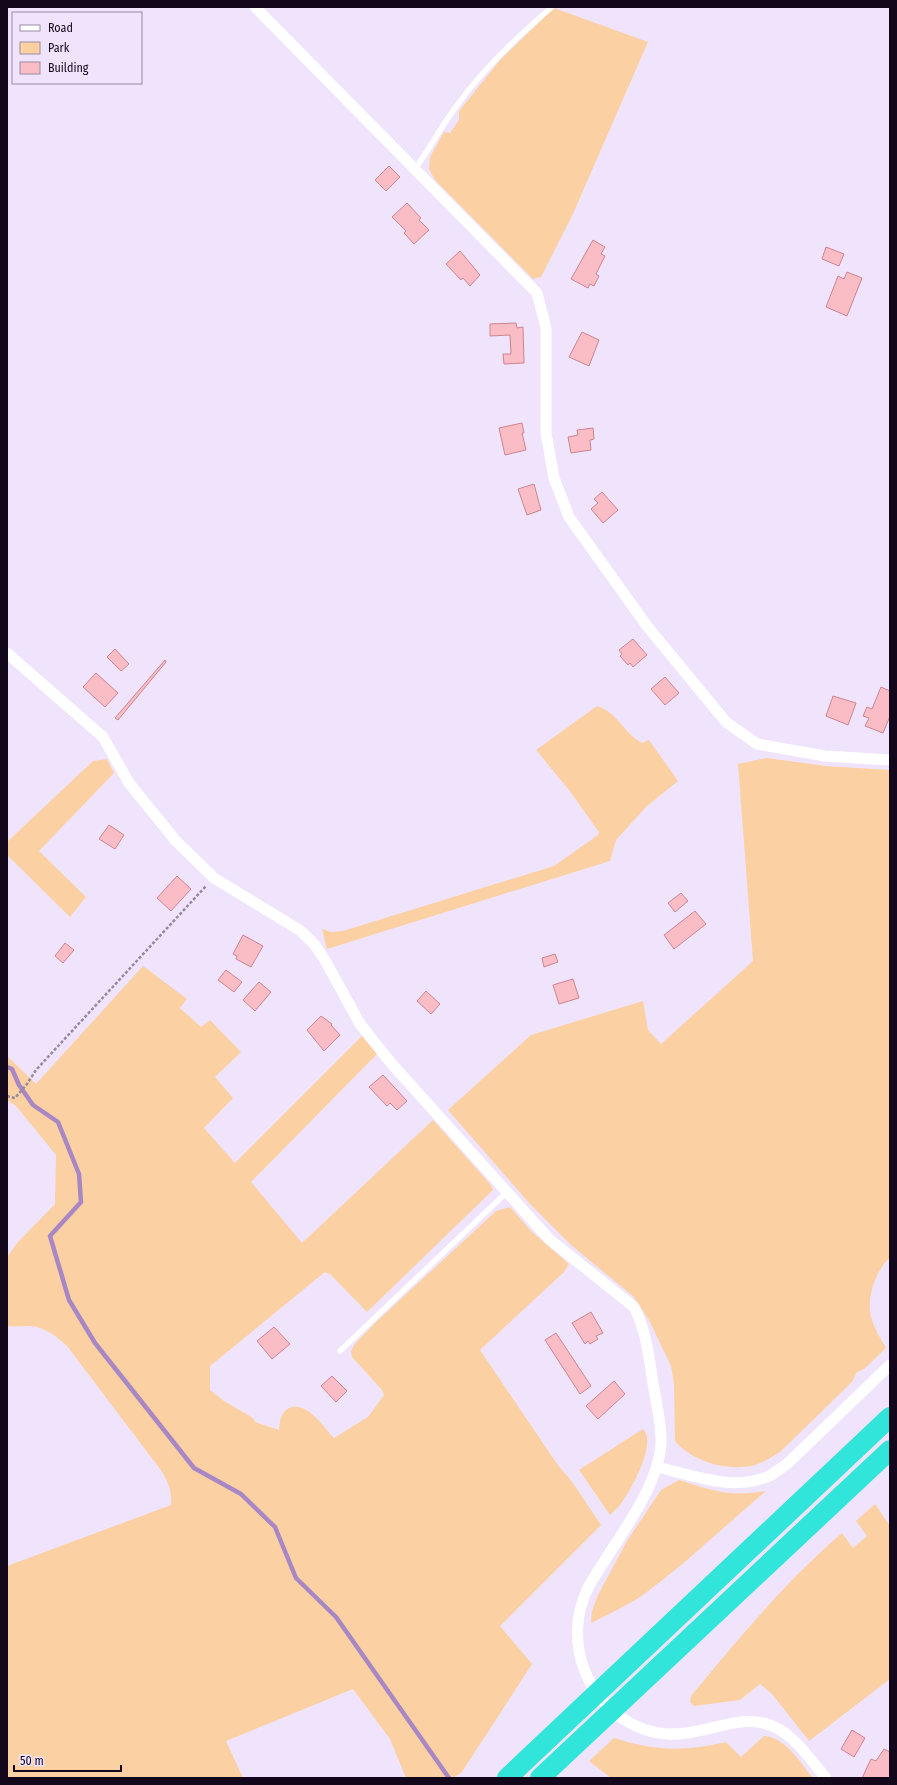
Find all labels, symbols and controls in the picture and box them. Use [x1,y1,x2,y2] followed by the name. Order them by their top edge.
[12,12,142,84] legend
[48,21,73,35] text: Road
[48,41,70,55] text: Park
[48,61,89,75] text: Building
[14,1747,121,1773] scale bar
[20,1754,44,1768] text: 50 m

